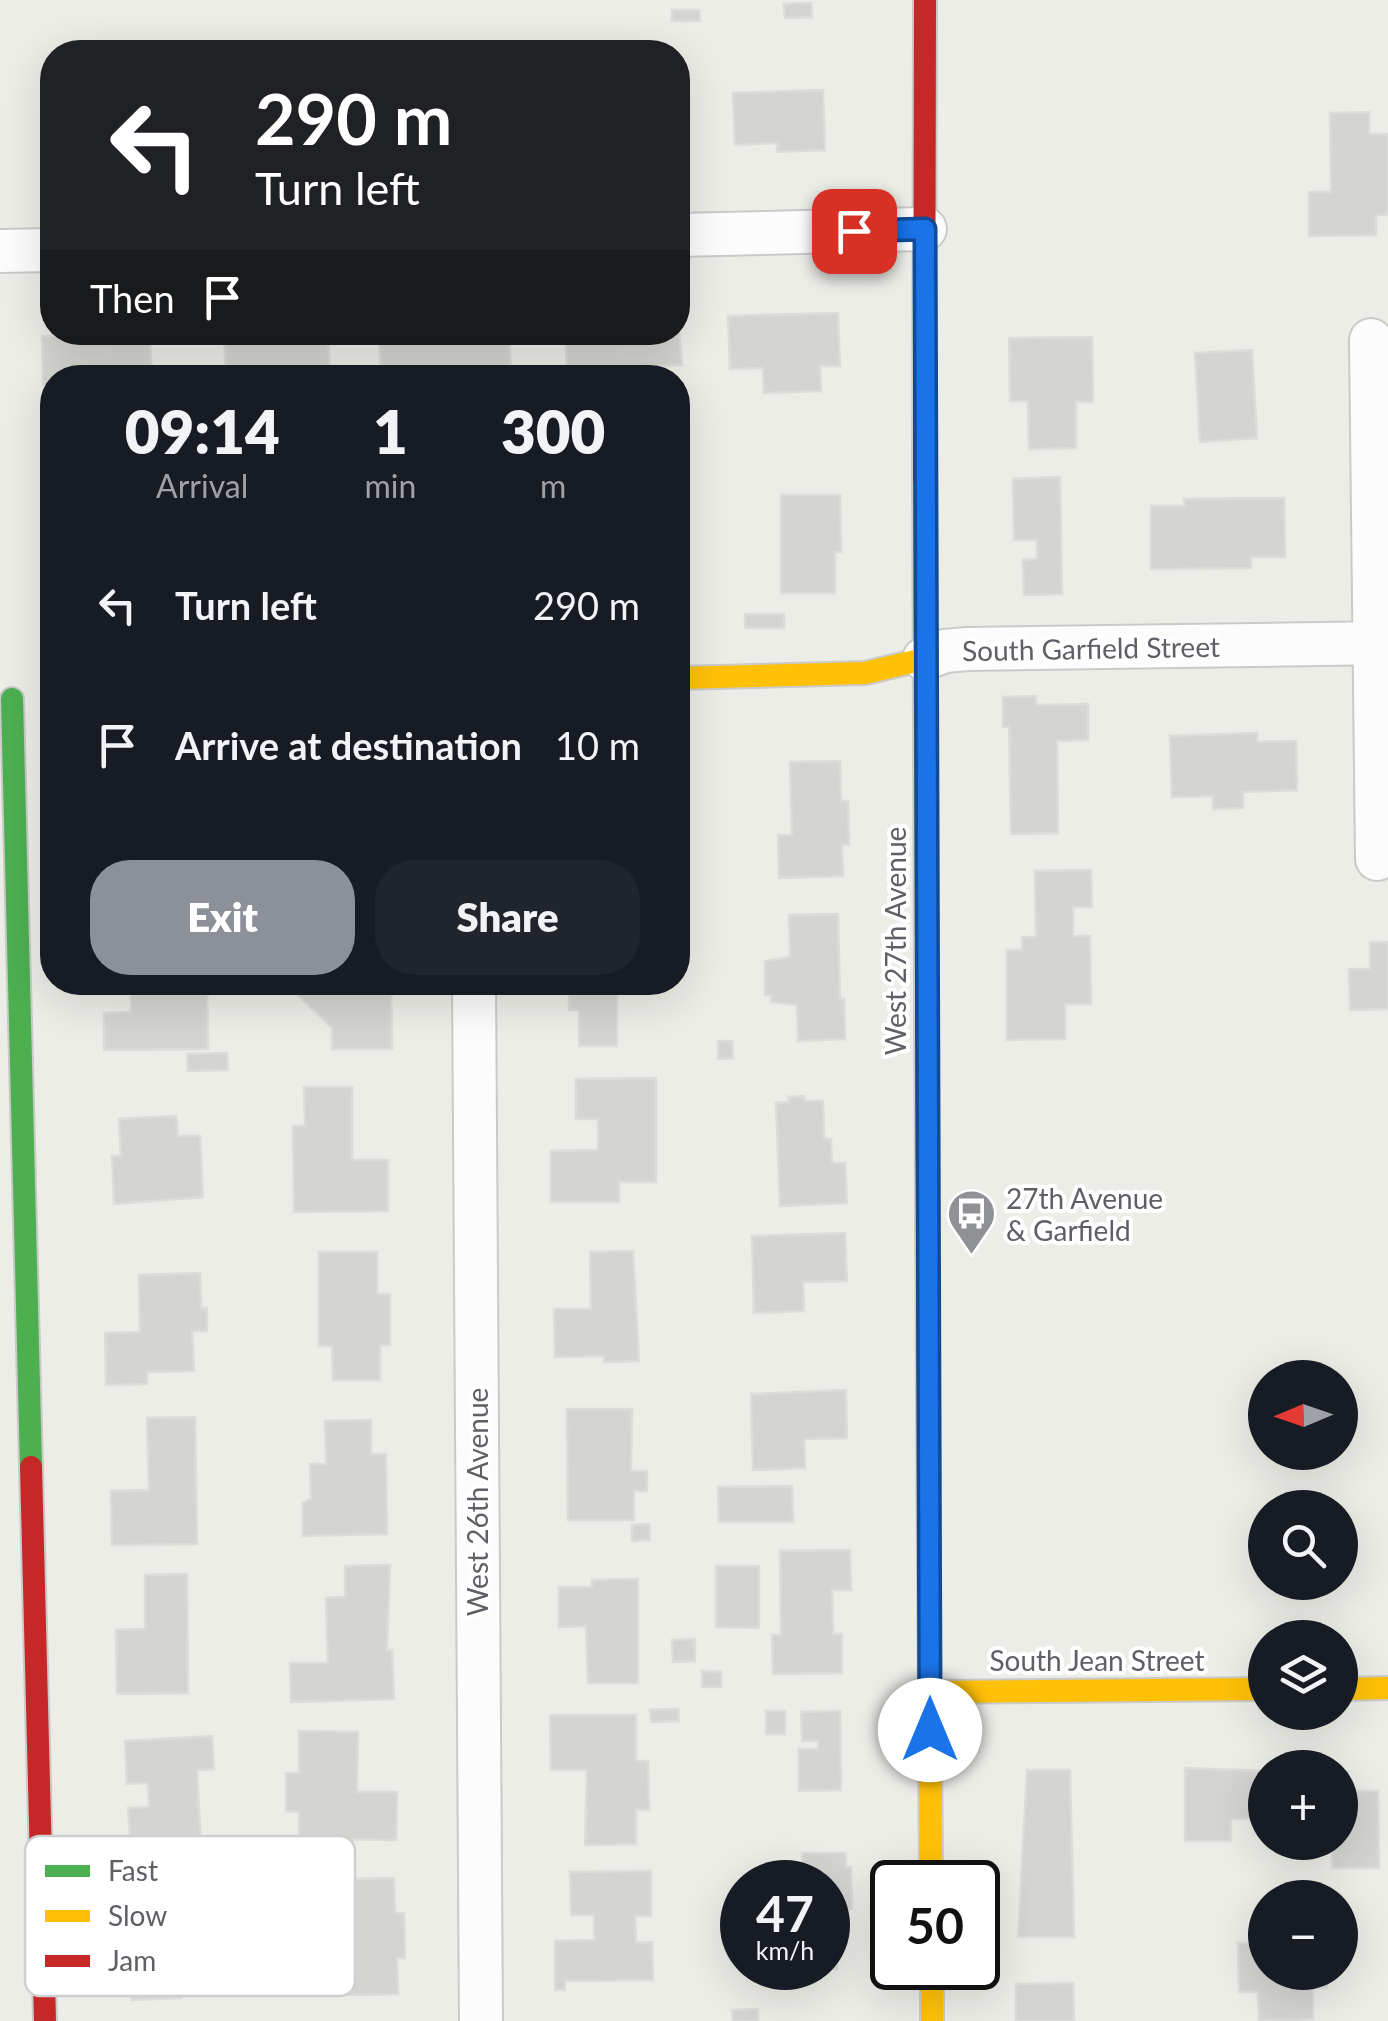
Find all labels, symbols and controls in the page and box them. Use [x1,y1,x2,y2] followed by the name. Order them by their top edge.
[255,76,452,160] text: 290 m
[90,80,220,210] icon: left
[255,161,420,215] text: Turn left
[812,189,897,274] pin
[827,204,882,259] icon: arrive
[195,270,250,325] icon: arrive
[90,275,175,321] text: Then
[125,395,280,467] text: 09:14
[373,395,408,467] text: 1
[501,395,605,467] text: 300
[156,466,248,505] text: Arrival
[364,466,416,505] text: min
[540,466,566,505] text: m
[90,578,145,633] icon: left
[175,582,317,628] text: Turn left
[533,582,640,628] text: 290 m
[962,629,1220,667] street label: South Garfield Street
[90,718,145,773] icon: arrive
[175,722,522,768] text: Arrive at destination
[555,722,640,768] text: 10 m
[878,827,912,1055] street label: West 27th Avenue
[90,860,355,975] button: Exit
[375,860,640,975] button: Share
[1006,1181,1163,1247] place label: 27th Avenue & Garfield
[945,1188,997,1256] bus stop icon: 27th Avenue & Garfield
[1248,1360,1358,1470] north arrow
[1248,1360,1358,1990] map controls
[460,1388,494,1616] street label: West 26th Avenue
[1248,1490,1358,1600] button: search
[1248,1620,1358,1730] button: layers
[989,1643,1205,1677] street label: South Jean Street
[878,1678,982,1782] position arrow
[1248,1750,1358,1860] button: +
[25,1836,355,1996] legend
[108,1853,158,1887] text: Fast
[870,1860,1000,1990] speed limit sign: 50
[1248,1880,1358,1990] button: −
[756,1883,814,1943] text: 47
[108,1898,167,1932] text: Slow
[756,1935,814,1965] text: km/h
[108,1943,156,1977] text: Jam

